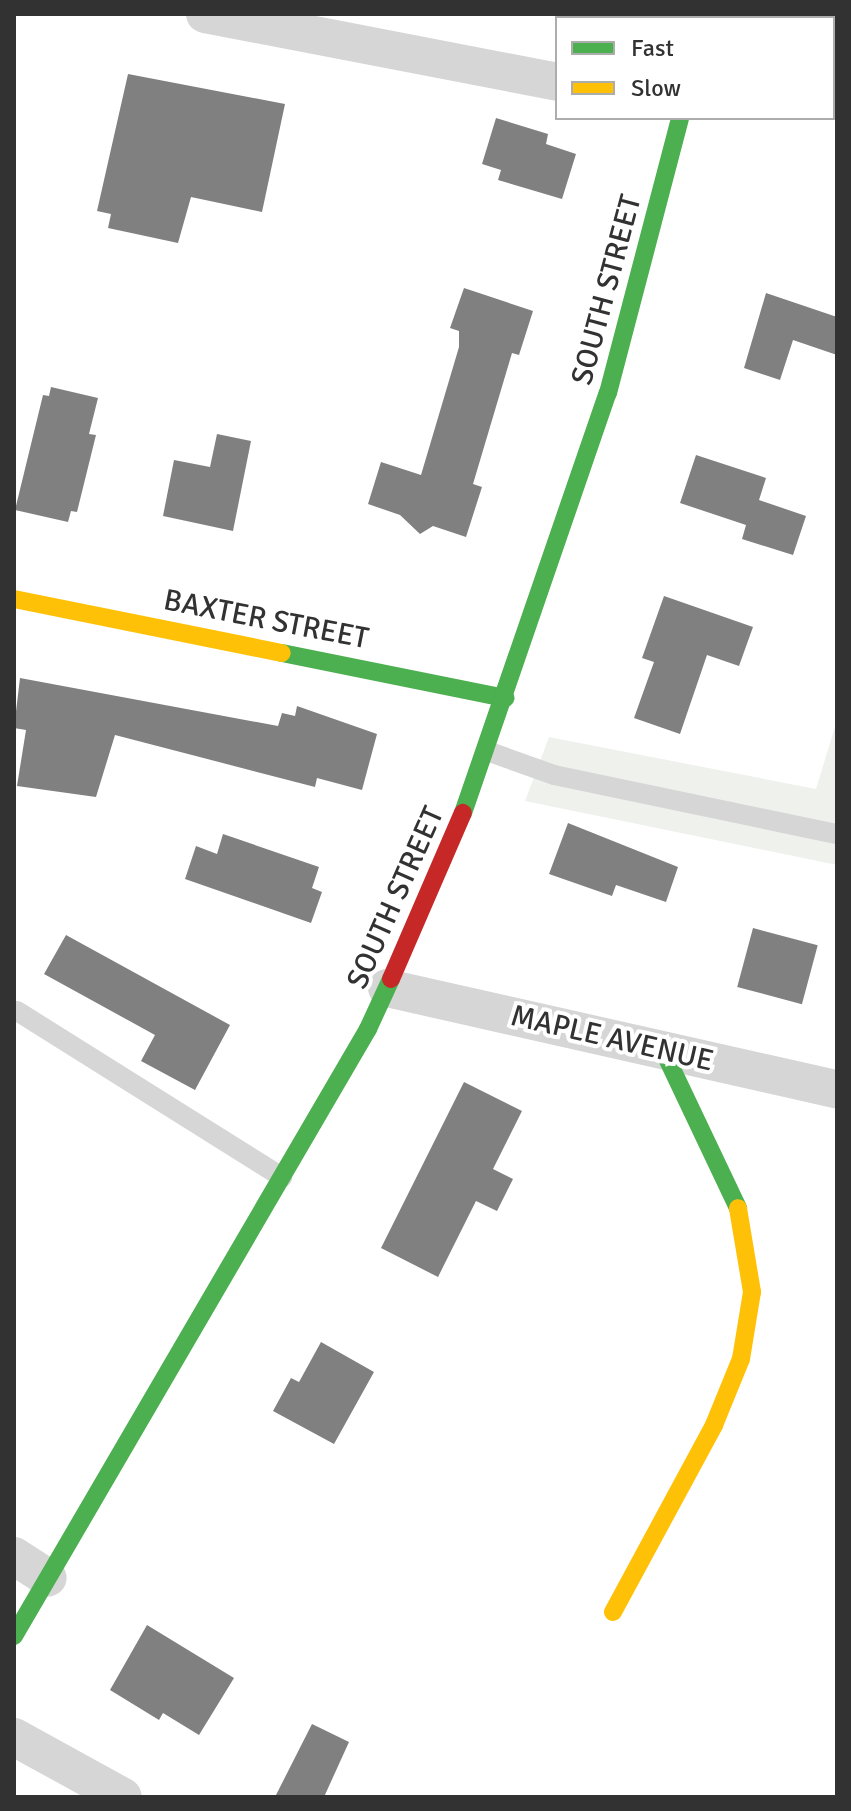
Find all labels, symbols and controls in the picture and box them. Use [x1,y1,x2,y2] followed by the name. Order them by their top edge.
[555,16,835,120] legend
[631,33,674,63] text: Fast
[631,73,681,103] text: Slow
[564,191,650,389] street label: SOUTH STREET
[161,583,371,657] street label: BAXTER STREET
[340,801,452,995] street label: SOUTH STREET
[507,998,717,1080] street label: MAPLE AVENUE

